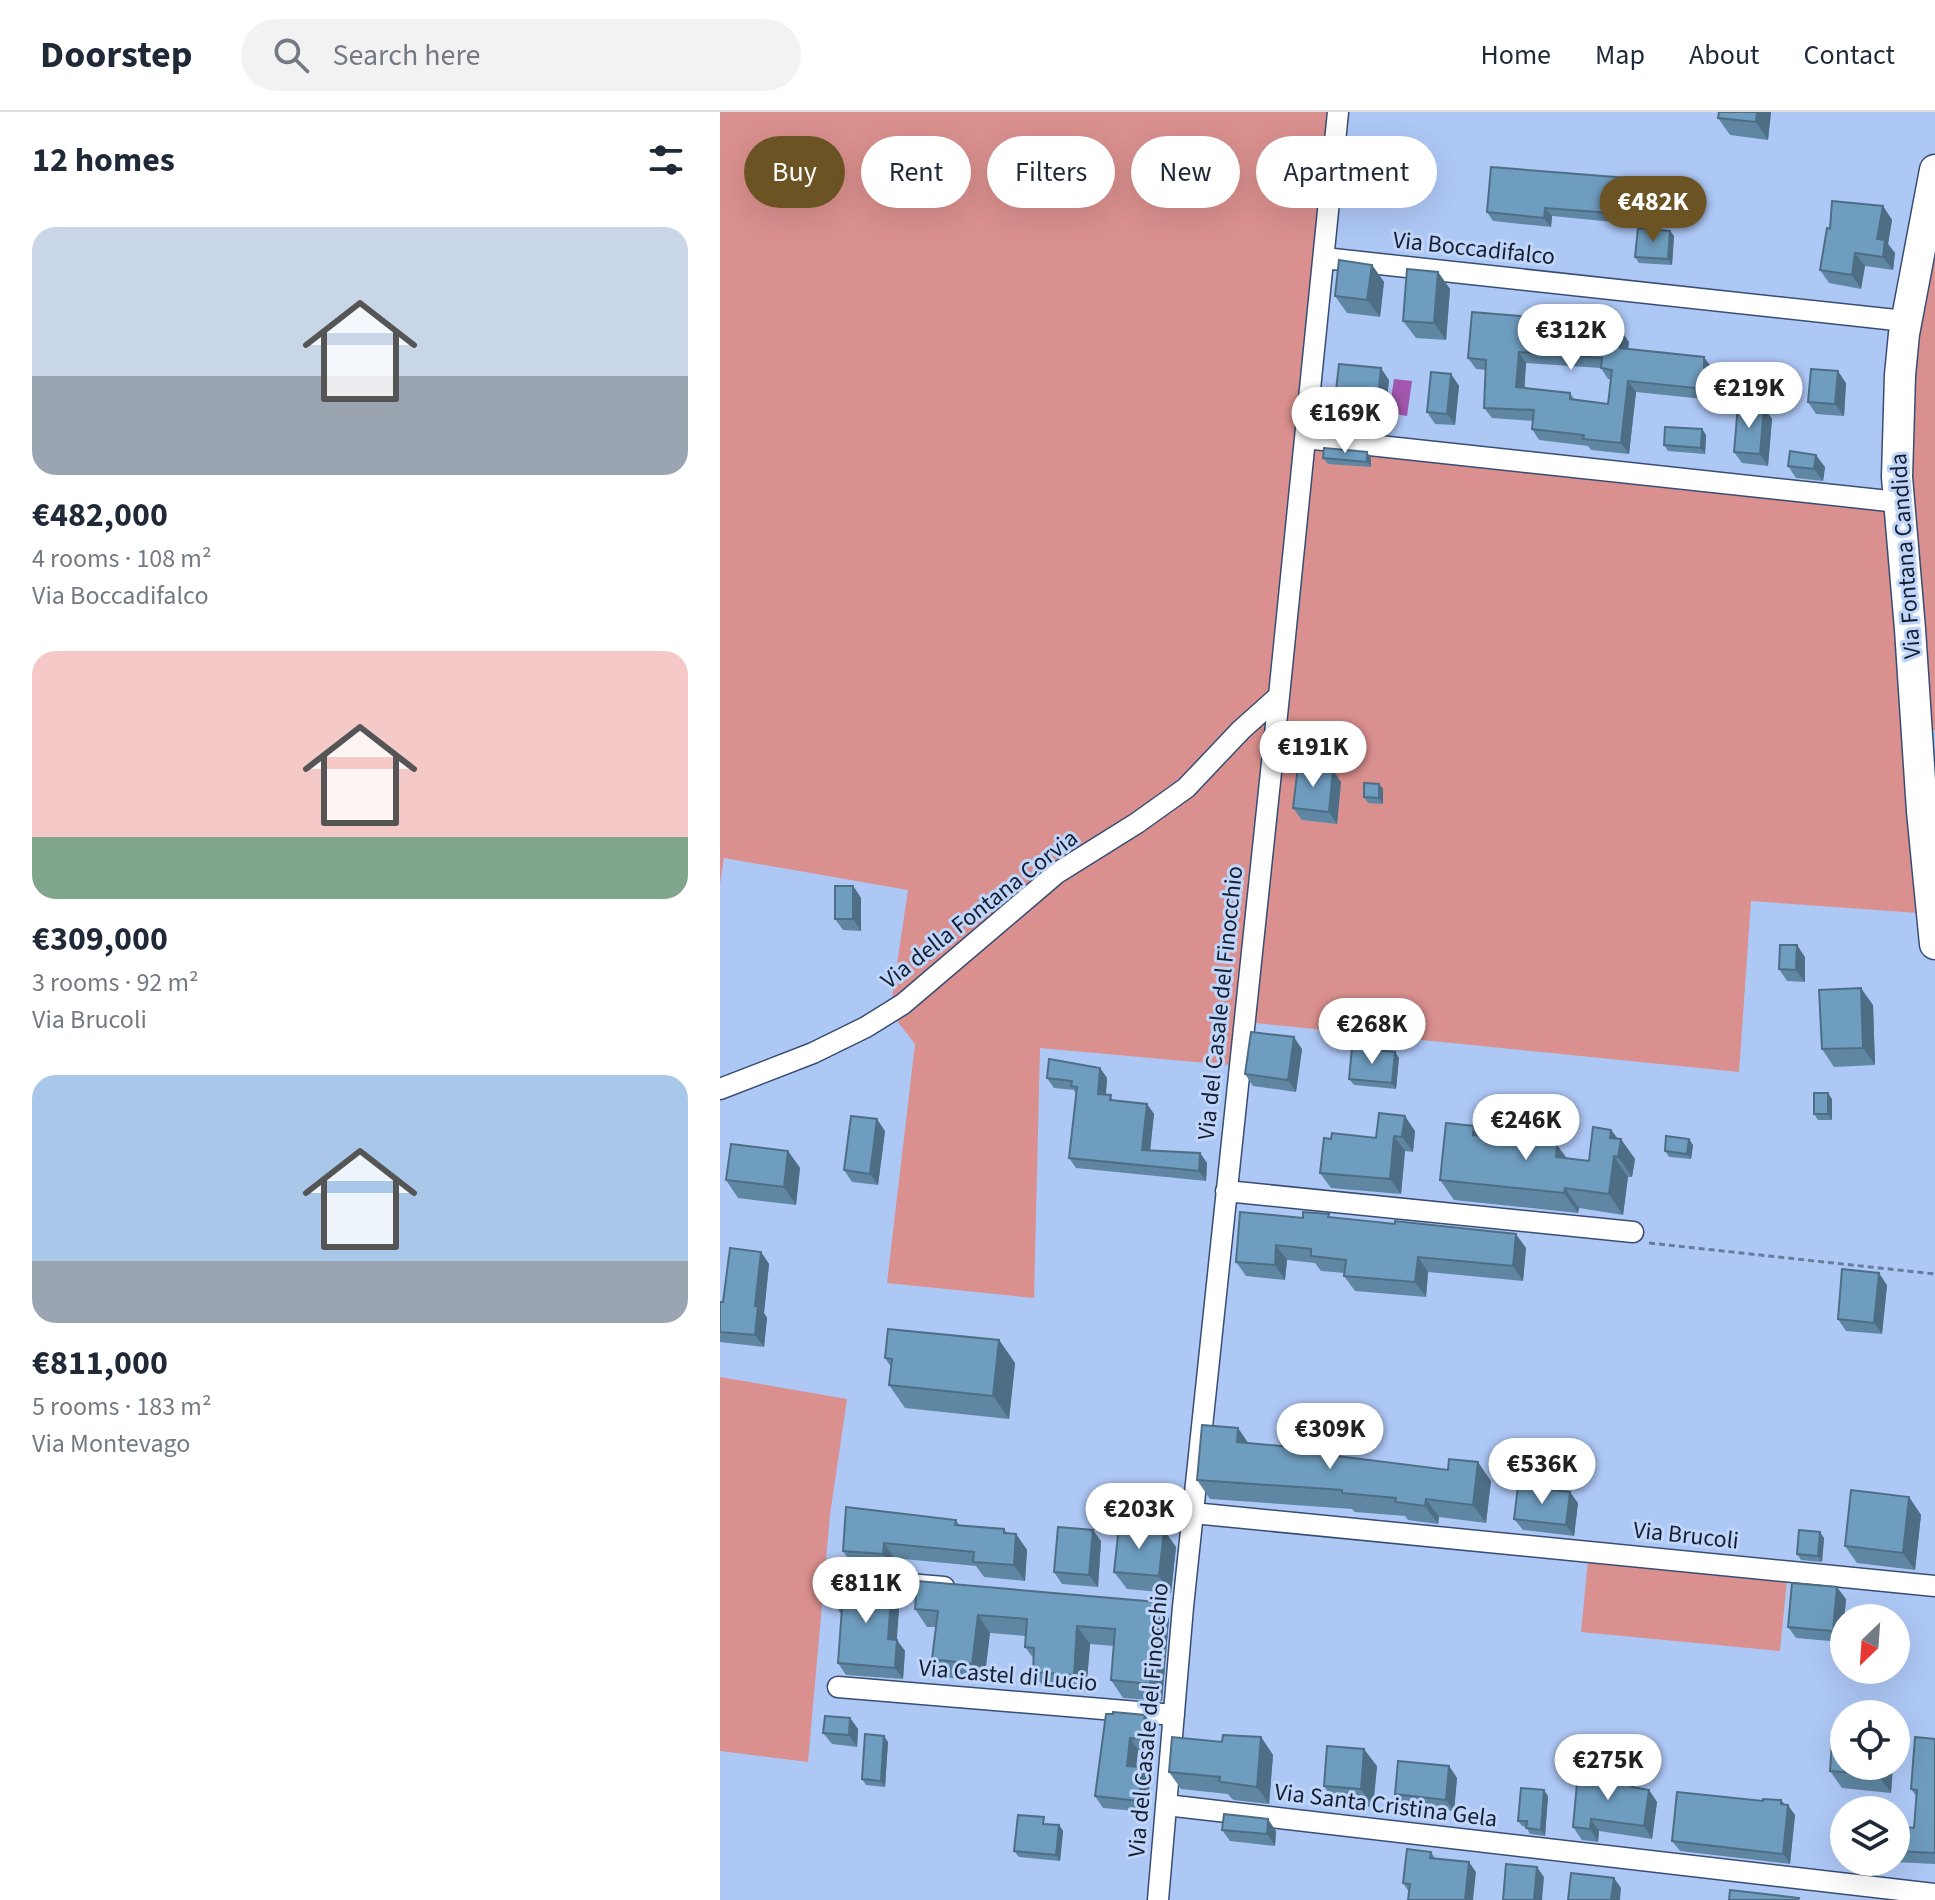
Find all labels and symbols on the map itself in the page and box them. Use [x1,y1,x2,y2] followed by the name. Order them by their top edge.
[1597,176,1709,244] pin: €482K
[1391,223,1557,274] street label: Via Boccadifalco
[1515,304,1627,372] pin: €312K
[1693,362,1805,430] pin: €219K
[1289,387,1401,455] pin: €169K
[1881,452,1930,660] street label: Via Fontana Candida
[1257,721,1369,789] pin: €191K
[873,821,1085,998] street label: Via della Fontana Corvia
[1189,864,1252,1142] street label: Via del Casale del Finocchio
[1316,998,1428,1066] pin: €268K
[1470,1094,1582,1162] pin: €246K
[1274,1403,1386,1471] pin: €309K
[1486,1438,1598,1506] pin: €536K
[1083,1483,1195,1551] pin: €203K
[1631,1513,1741,1558] street label: Via Brucoli
[810,1557,922,1625] pin: €811K
[1119,1581,1178,1859] street label: Via del Casale del Finocchio
[1830,1604,1910,1684] north arrow
[917,1650,1099,1701] street label: Via Castel di Lucio
[1552,1734,1664,1802] pin: €275K
[1273,1774,1499,1837] street label: Via Santa Cristina Gela

